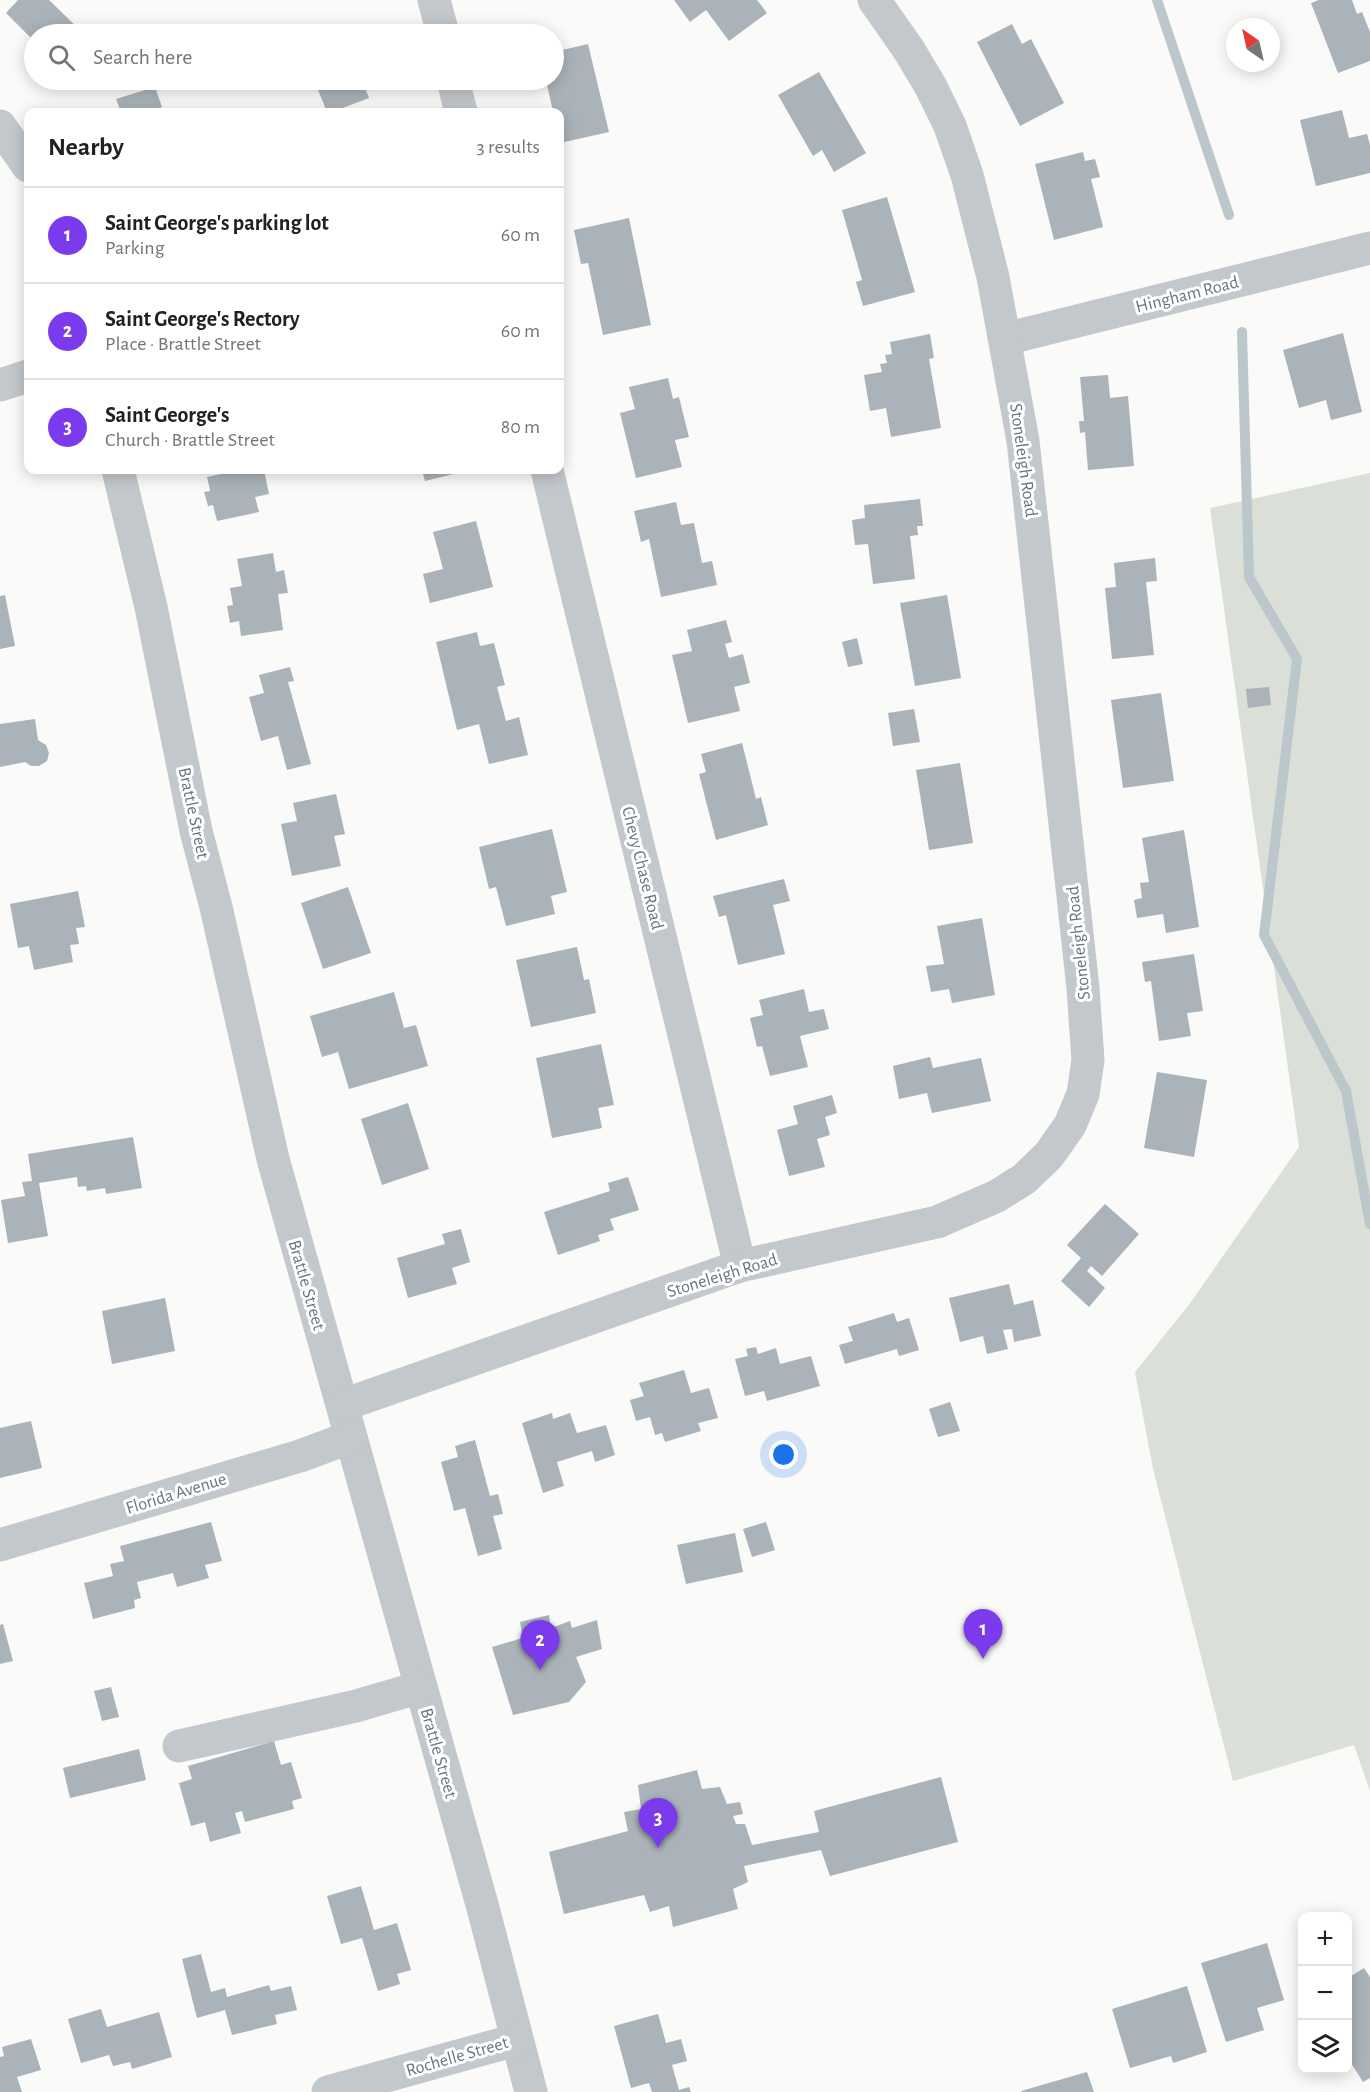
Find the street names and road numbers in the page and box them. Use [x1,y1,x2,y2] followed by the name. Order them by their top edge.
[1134,273,1241,316] street label: Hingham Road
[1006,402,1040,518] street label: Stoneleigh Road
[175,766,212,861] street label: Brattle Street
[618,805,666,932] street label: Chevy Chase Road
[1064,885,1094,1001] street label: Stoneleigh Road
[285,1238,328,1333] street label: Brattle Street
[665,1251,780,1301] street label: Stoneleigh Road
[124,1470,229,1518] street label: Florida Avenue
[417,1706,460,1801] street label: Brattle Street
[404,2034,511,2080] street label: Rochelle Street

